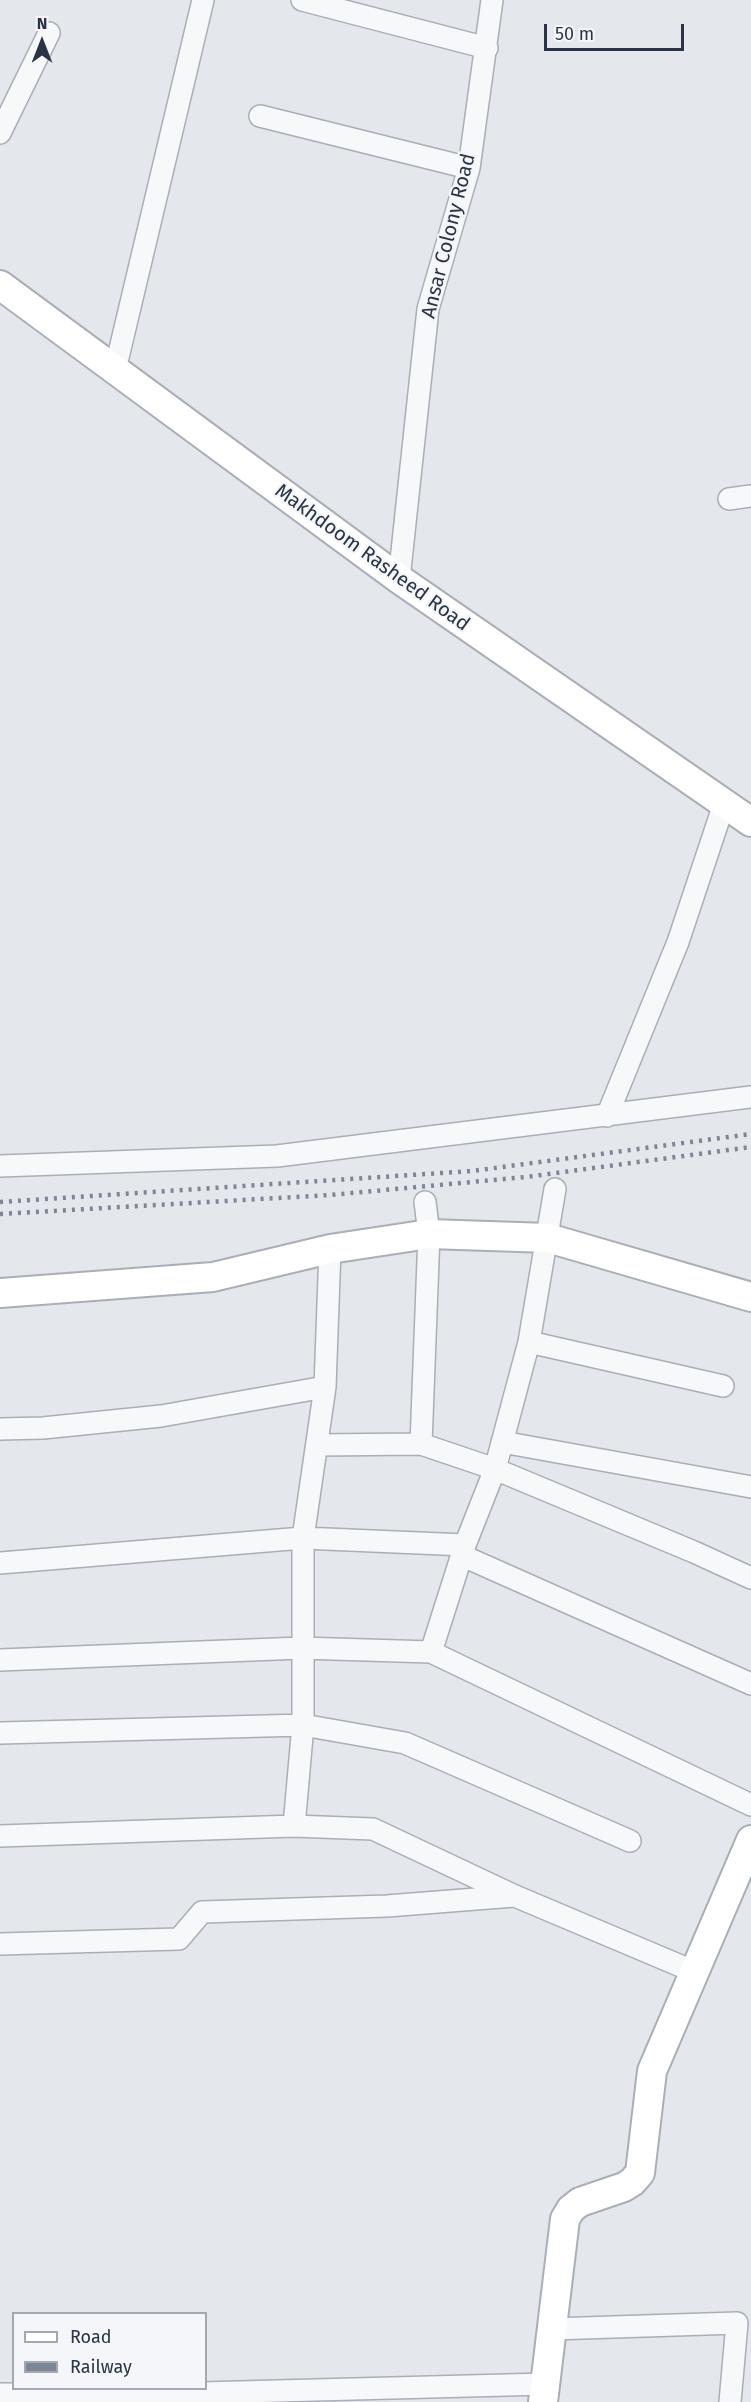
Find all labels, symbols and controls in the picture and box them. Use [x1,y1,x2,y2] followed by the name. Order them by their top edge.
[12,12,72,72] north arrow
[547,12,686,50] scale bar
[37,14,47,33] text: N
[555,23,594,45] text: 50 m
[417,151,481,321] street label: Ansar Colony Road
[270,479,474,637] street label: Makhdoom Rasheed Road
[12,2312,207,2390] legend
[70,2326,112,2348] text: Road
[70,2356,132,2378] text: Railway

